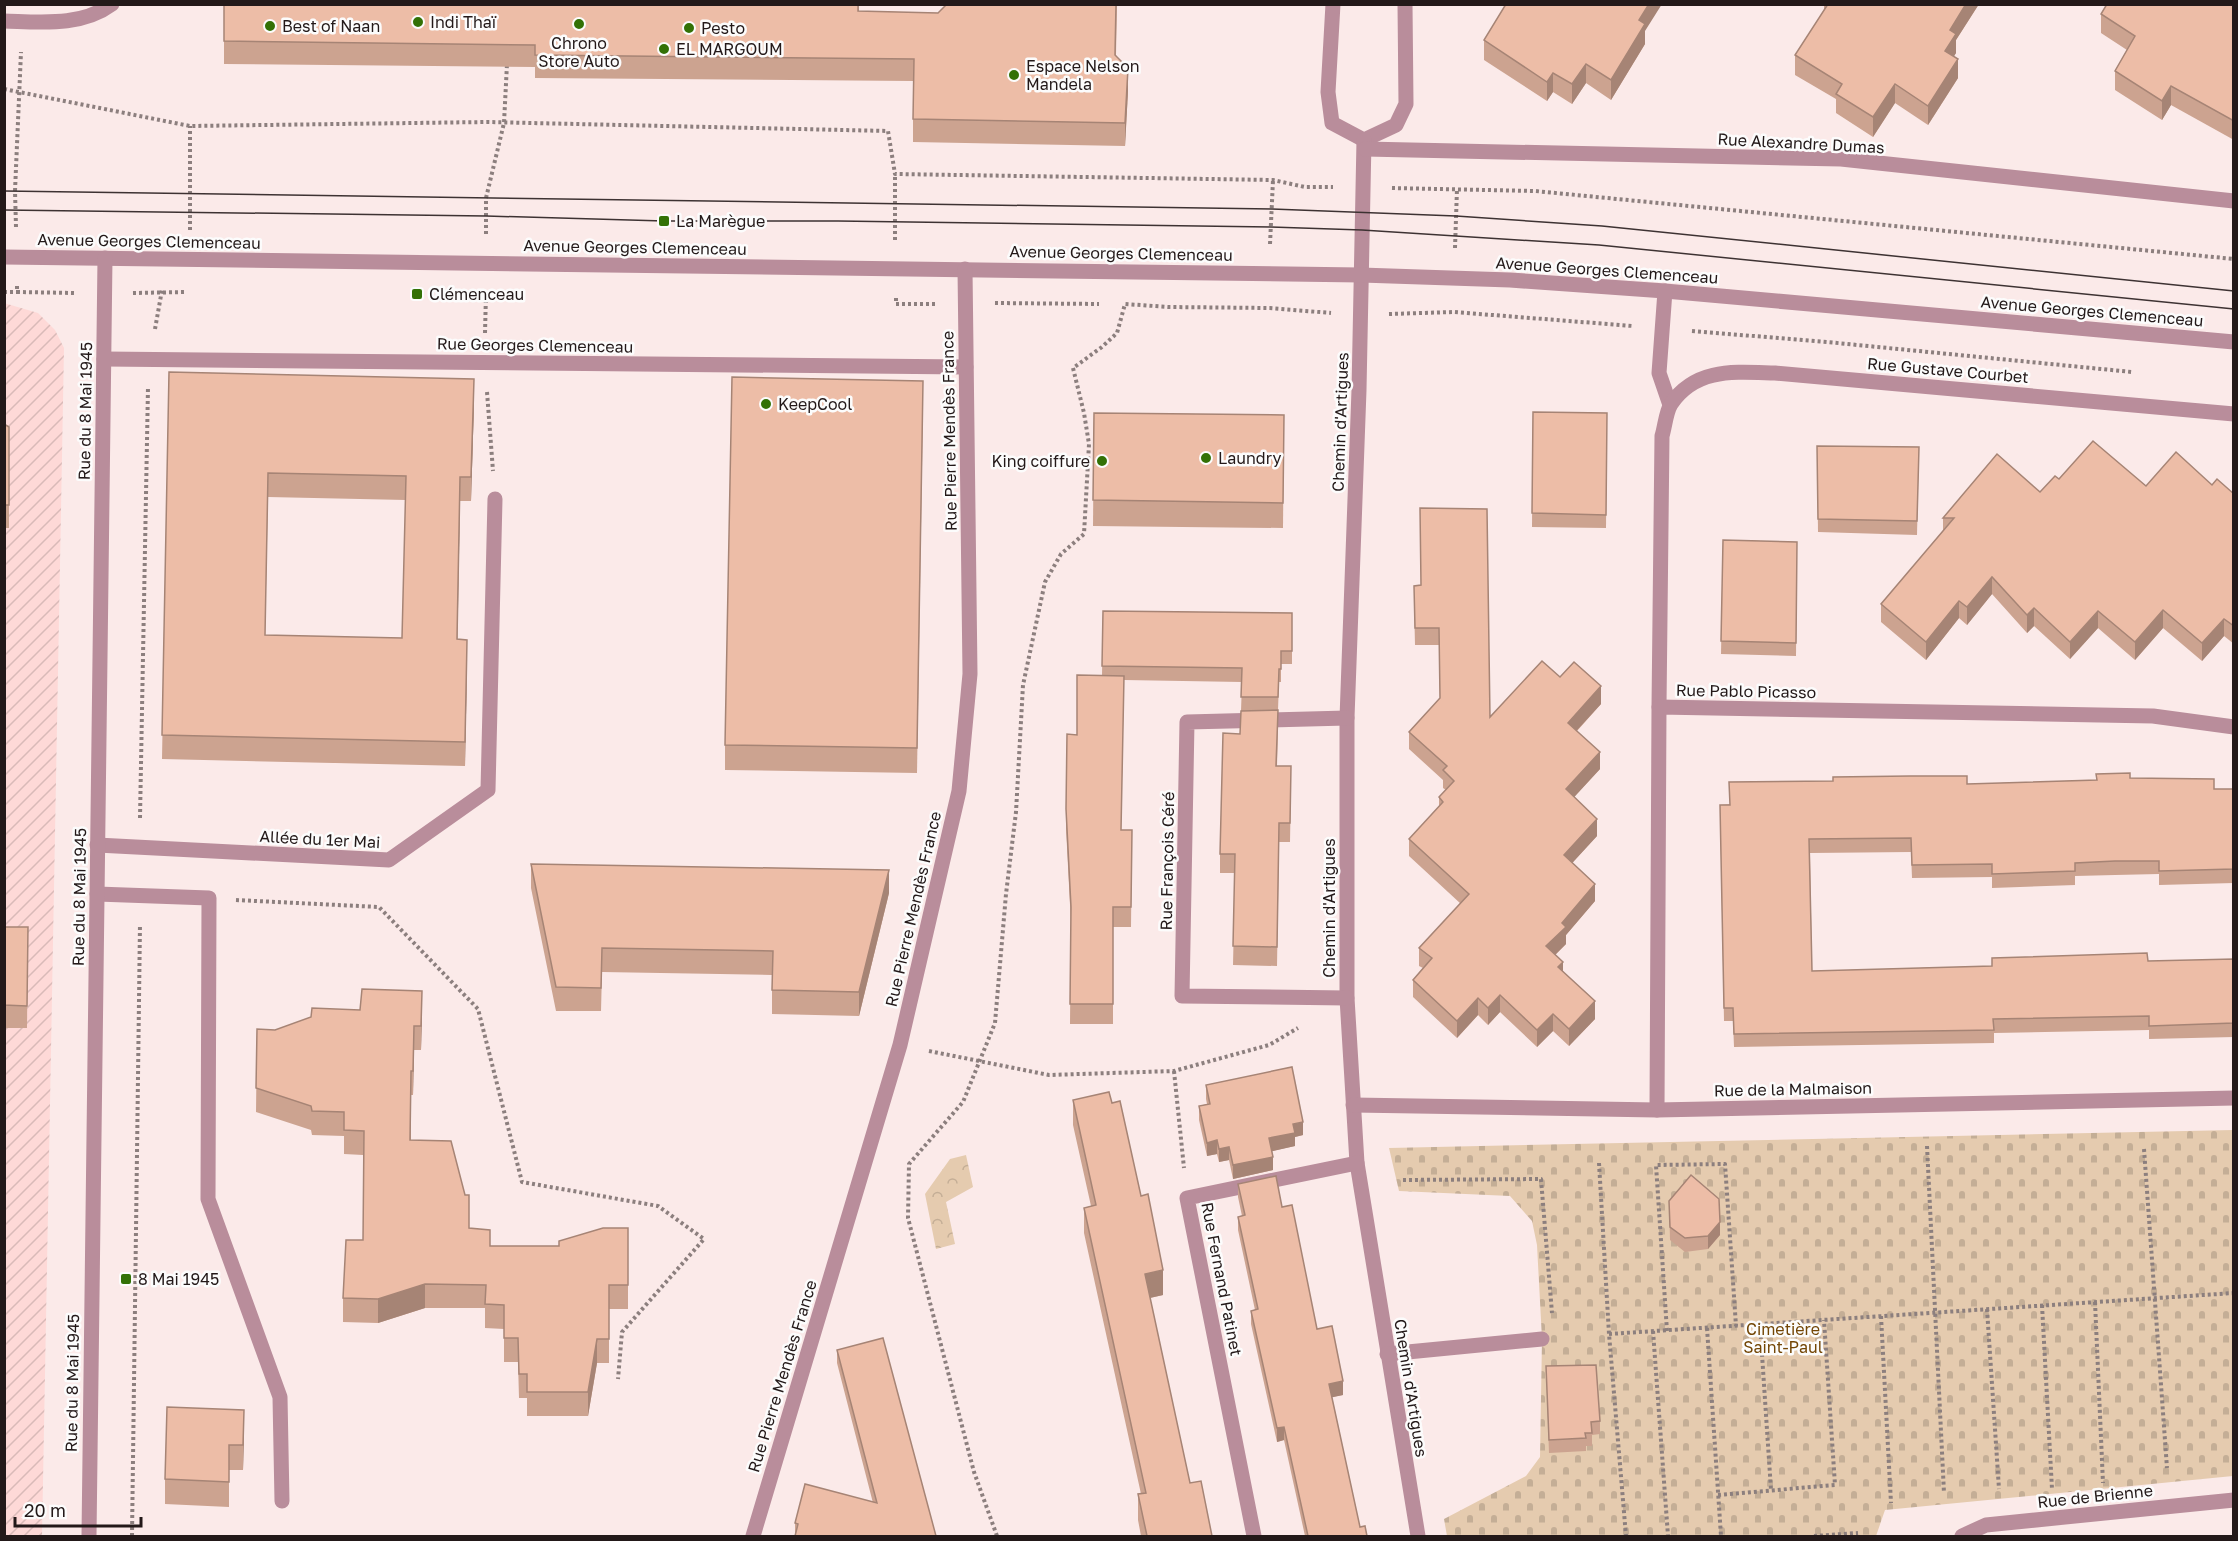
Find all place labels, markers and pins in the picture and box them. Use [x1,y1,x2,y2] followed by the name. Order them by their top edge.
[430,12,497,32] place label: Indi Thaï
[411,15,425,29] marker: Indi Thaï
[282,16,380,36] place label: Best of Naan
[572,17,586,31] marker: Chrono Store Auto
[701,18,745,38] place label: Pesto
[263,19,277,33] marker: Best of Naan
[682,21,696,35] marker: Pesto
[538,33,620,71] place label: Chrono Store Auto
[676,39,783,59] place label: EL MARGOUM
[657,42,671,56] marker: EL MARGOUM
[1026,56,1140,94] place label: Espace Nelson Mandela
[1007,68,1021,82] marker: Espace Nelson Mandela
[676,211,765,231] place label: La Marègue
[657,214,671,228] marker: La Marègue
[429,284,524,304] place label: Clémenceau
[410,287,424,301] marker: Clémenceau
[778,394,852,414] place label: KeepCool
[759,397,773,411] marker: KeepCool
[1218,448,1281,468] place label: Laundry
[992,451,1090,471] place label: King coiffure
[1199,451,1213,465] marker: Laundry
[1095,454,1109,468] marker: King coiffure
[138,1269,219,1289] place label: 8 Mai 1945
[119,1272,133,1286] marker: 8 Mai 1945

